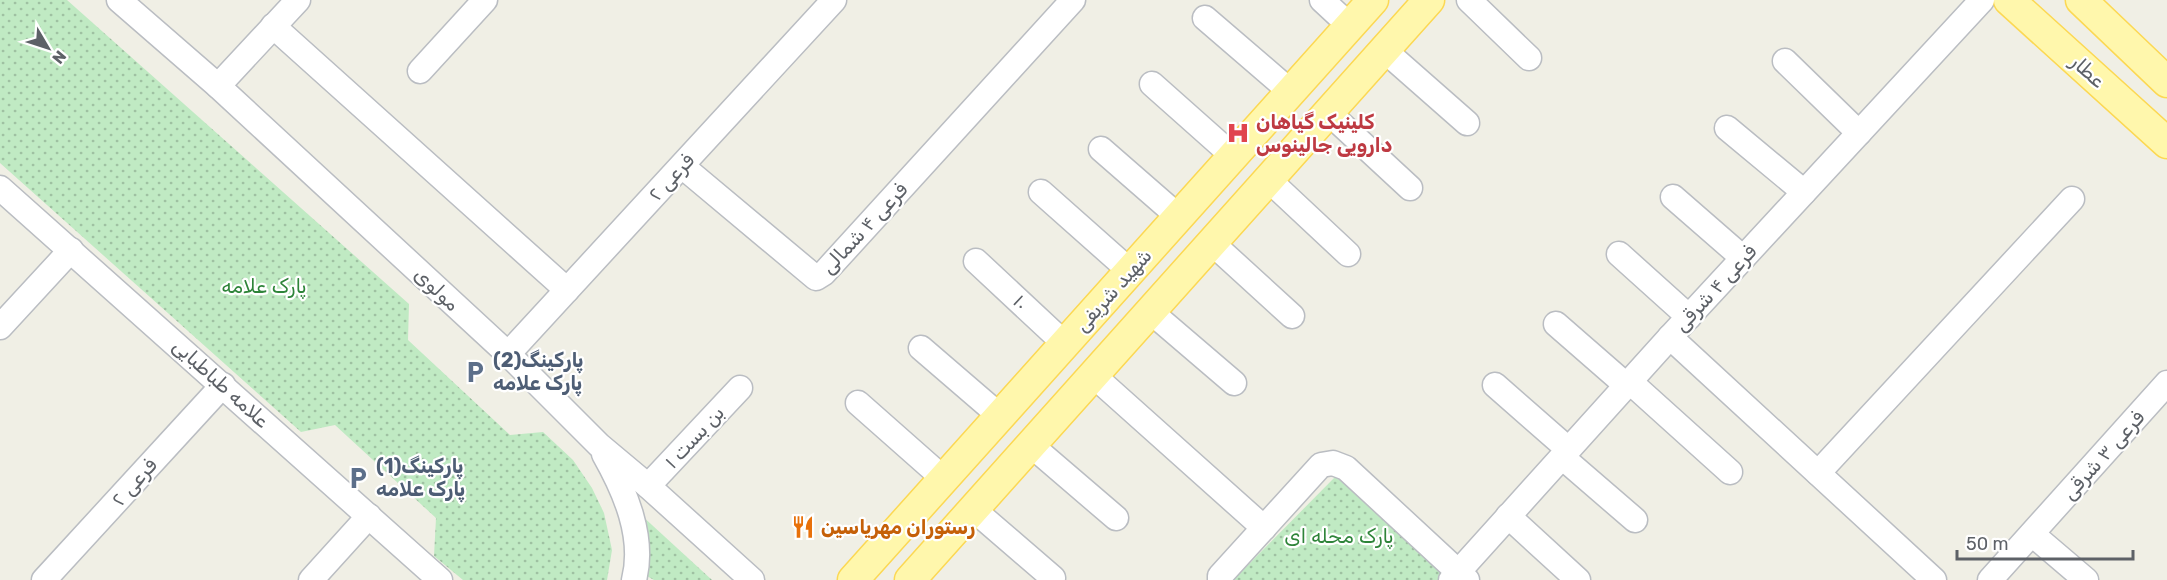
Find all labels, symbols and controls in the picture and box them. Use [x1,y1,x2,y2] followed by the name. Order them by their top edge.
[18,18,78,78] north arrow
[48,47,70,68] text: N
[2065,49,2110,93] street label: عطار
[1256,110,1392,157] place label: کلینیک گیاهان دارویی جالینوس
[1225,120,1251,146] hospital icon: کلینیک گیاهان دارویی جالینوس
[643,148,699,206] street label: فرعی ۲
[816,177,912,279] street label: فرعی ۴ شمالی
[1669,240,1761,336] street label: فرعی ۴ شرقی
[1069,243,1157,337] street label: شهید شریفی
[409,262,465,316] street label: مولوی
[221,274,307,300] park label: پارک علامه
[1008,289,1034,315] street label: ۱۰
[168,333,274,433] street label: علامه طباطبایی
[493,348,583,397] place label: پارکینگ(2) پارک علامه
[462,359,488,385] parking icon: پارکینگ(2) پارک علامه
[659,401,729,473] street label: بن بست ۱
[2057,405,2149,505] street label: فرعی ۳ شرقی
[106,453,162,511] street label: فرعی ۲
[376,454,465,503] place label: پارکینگ(1) پارک علامه
[345,465,371,491] parking icon: پارکینگ(1) پارک علامه
[790,514,816,540] restaurant icon: رستوران مهریاسین
[821,515,975,539] place label: رستوران مهریاسین
[1957,523,2132,561] scale bar
[1284,524,1394,550] park label: پارک محله ای
[1966,533,2009,555] text: 50 m

